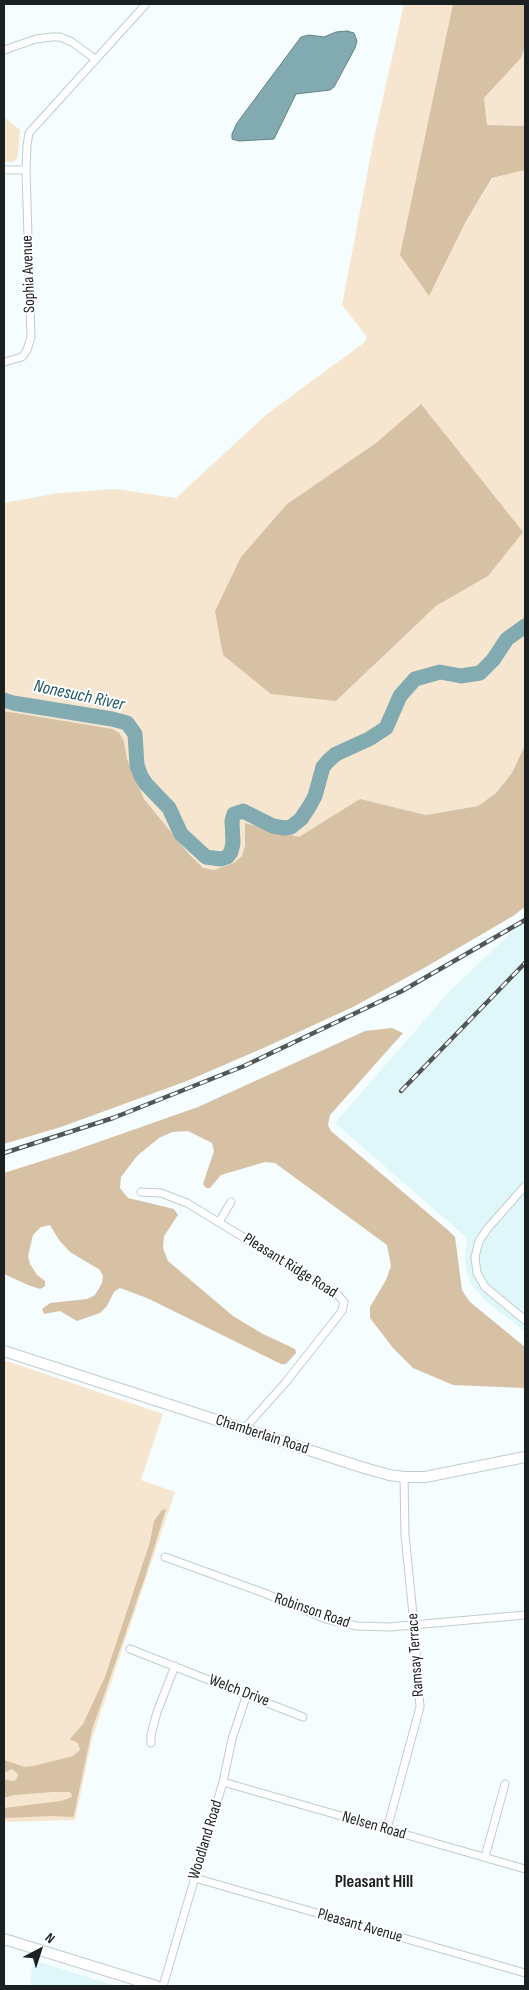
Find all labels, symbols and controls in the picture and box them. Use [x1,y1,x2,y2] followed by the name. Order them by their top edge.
[18,235,40,313] street label: Sophia Avenue
[32,676,126,716] water label: Nonesuch River
[239,1229,341,1303] street label: Pleasant Ridge Road
[213,1411,311,1459] street label: Chamberlain Road
[272,1589,352,1633] street label: Robinson Road
[404,1613,428,1697] street label: Ramsay Terrace
[206,1671,272,1711] street label: Welch Drive
[185,1798,227,1882] street label: Woodland Road
[340,1808,408,1844] street label: Nelsen Road
[335,1871,413,1893] district label: Pleasant Hill
[315,1905,405,1947] street label: Pleasant Avenue
[15,1925,65,1975] north arrow
[42,1929,58,1947] text: N

